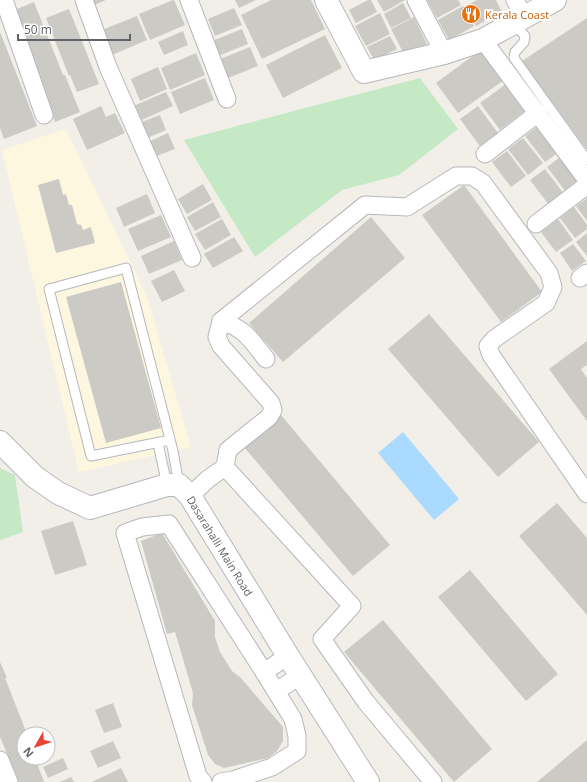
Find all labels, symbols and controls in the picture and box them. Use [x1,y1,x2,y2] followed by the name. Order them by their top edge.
[460,3,482,25] restaurant icon: Kerala Coast
[485,7,549,22] place label: Kerala Coast
[18,16,130,42] scale bar
[24,21,52,38] text: 50 m
[184,493,257,599] street label: Dasarahalli Main Road
[16,726,56,766] north arrow
[19,744,36,761] text: N

